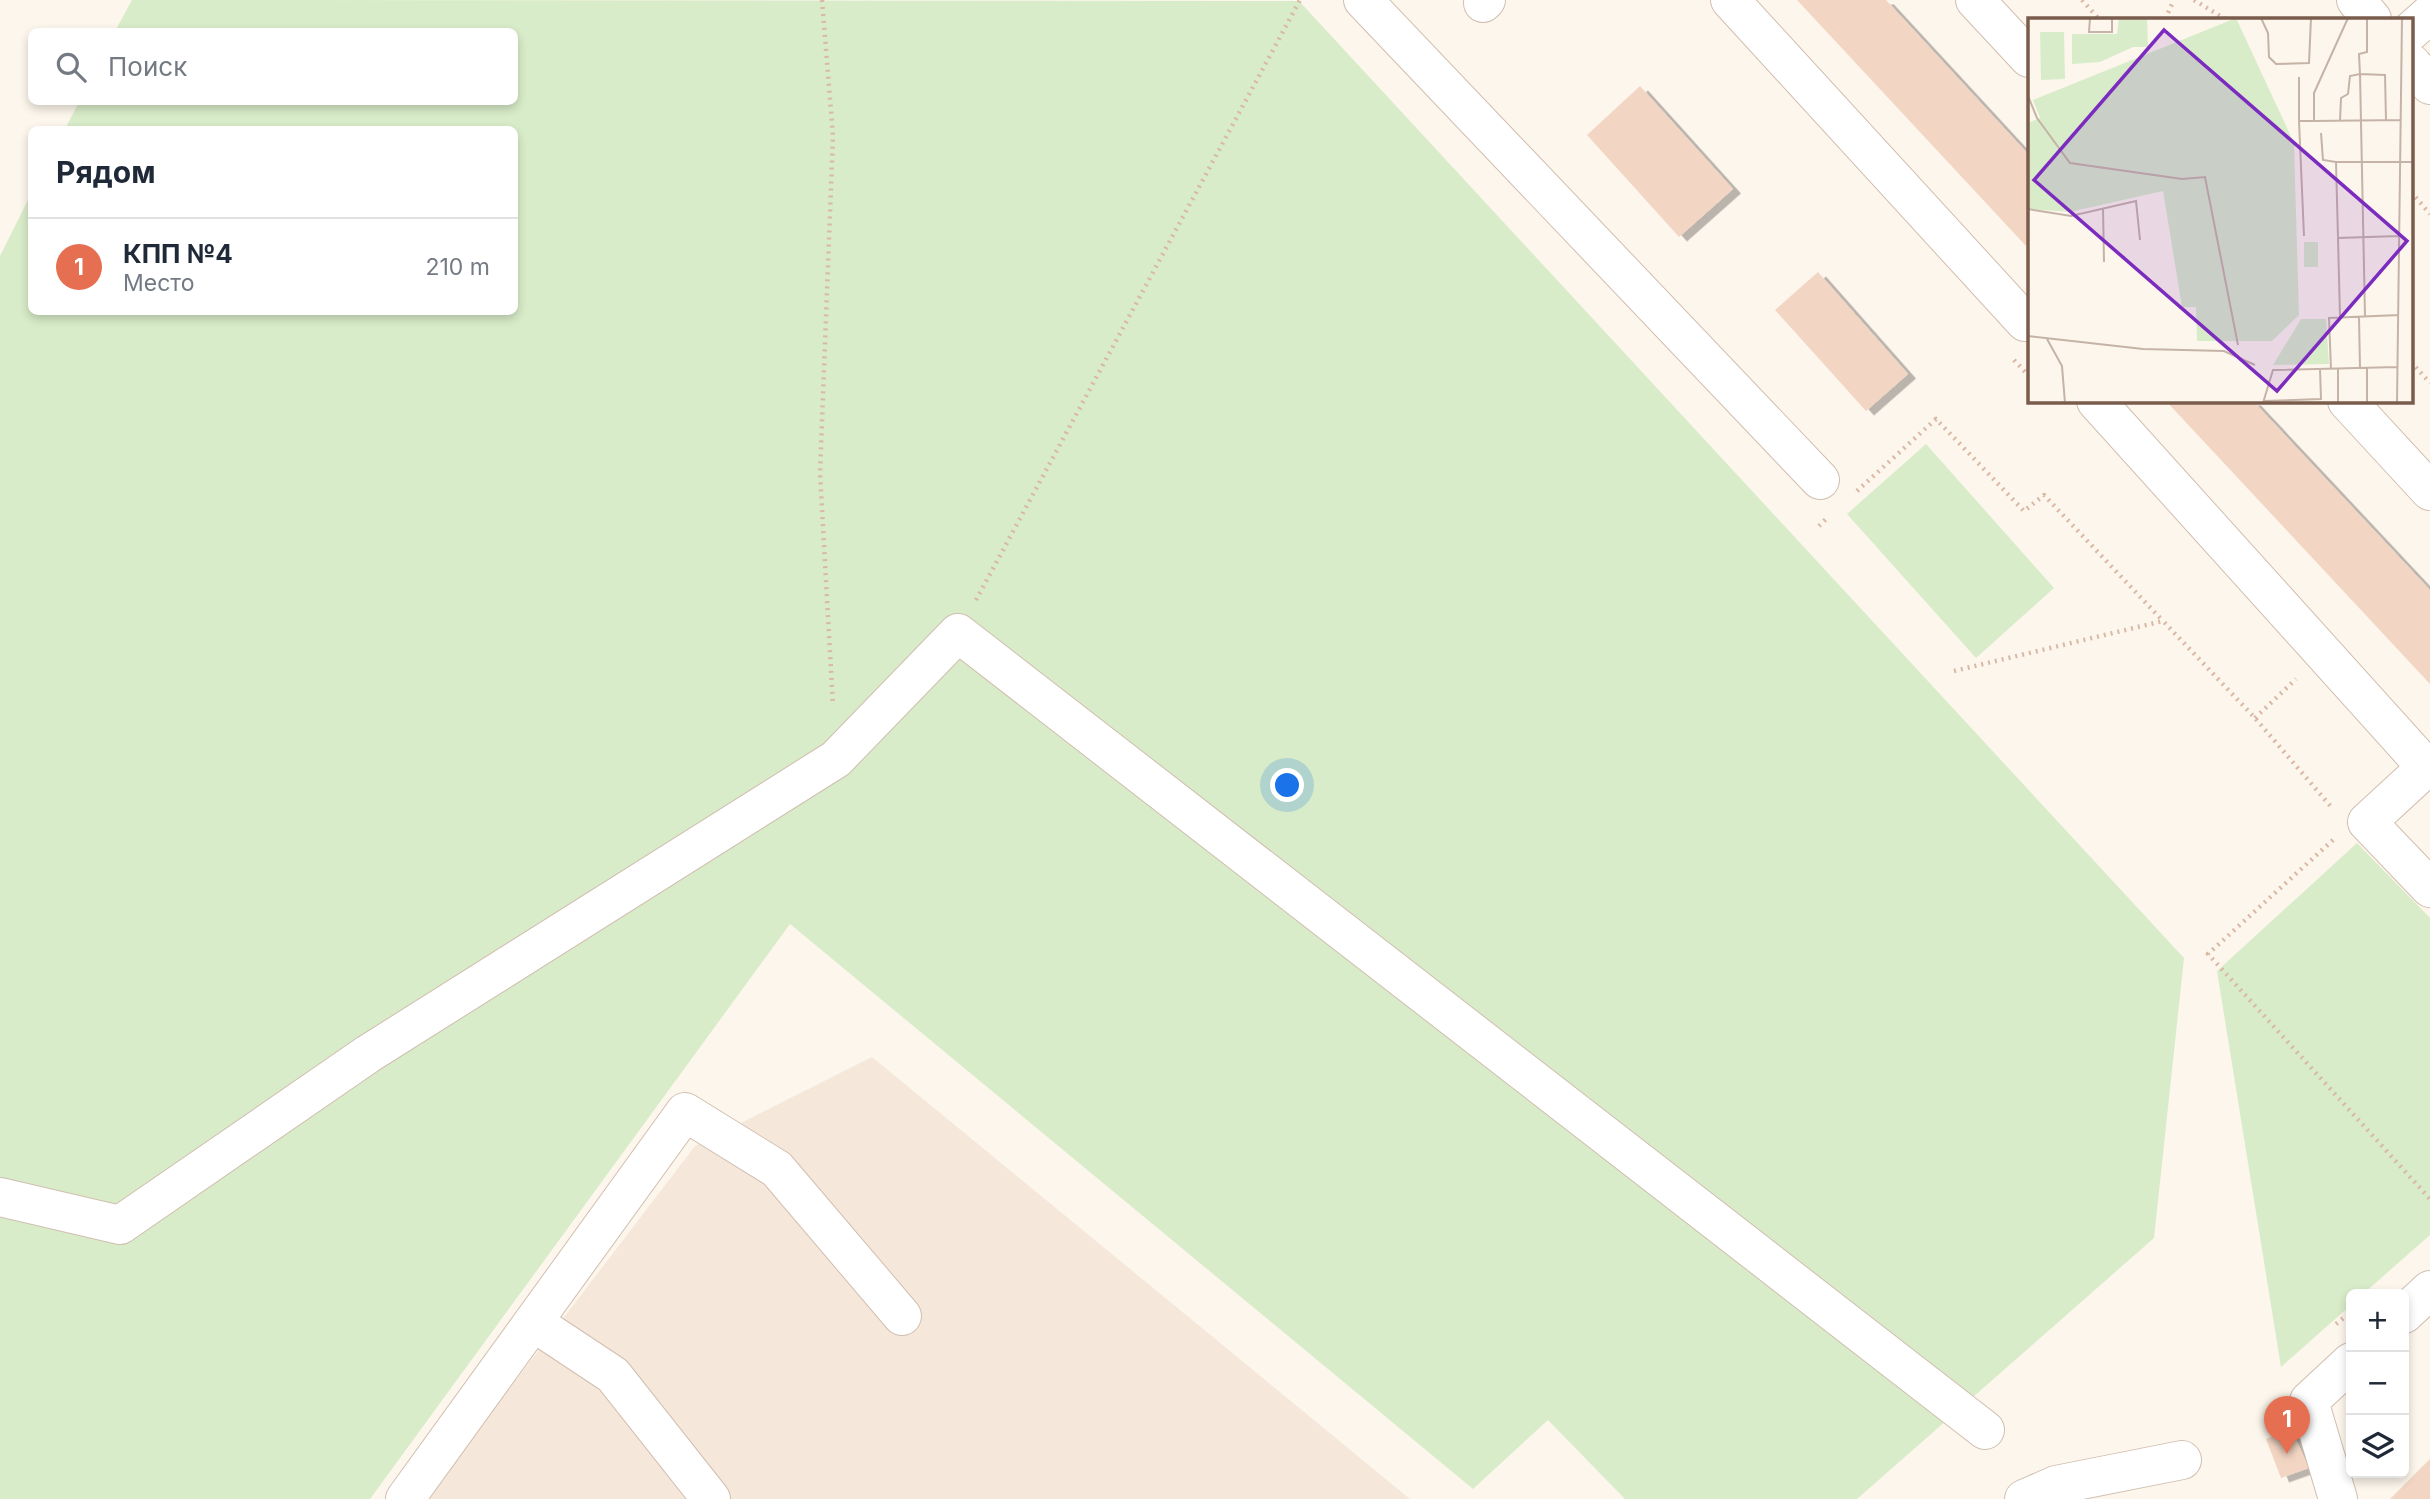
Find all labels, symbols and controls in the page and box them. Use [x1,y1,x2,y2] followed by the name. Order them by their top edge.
[2028,18,2412,402] inset map
[28,28,518,105] search box
[52,48,90,86] icon: search
[108,51,187,82] text: Поиск
[56,154,156,190] text: Рядом
[123,238,233,269] text: КПП №4
[74,253,84,281] text: 1
[425,253,490,281] text: 210 m
[123,269,194,297] text: Место
[1270,768,1304,802] your location
[2346,1289,2409,1478] map controls
[2346,1289,2409,1352] button: +
[2346,1352,2409,1415] button: −
[2264,1396,2310,1454] pin: 1
[2346,1415,2409,1478] button: layers

